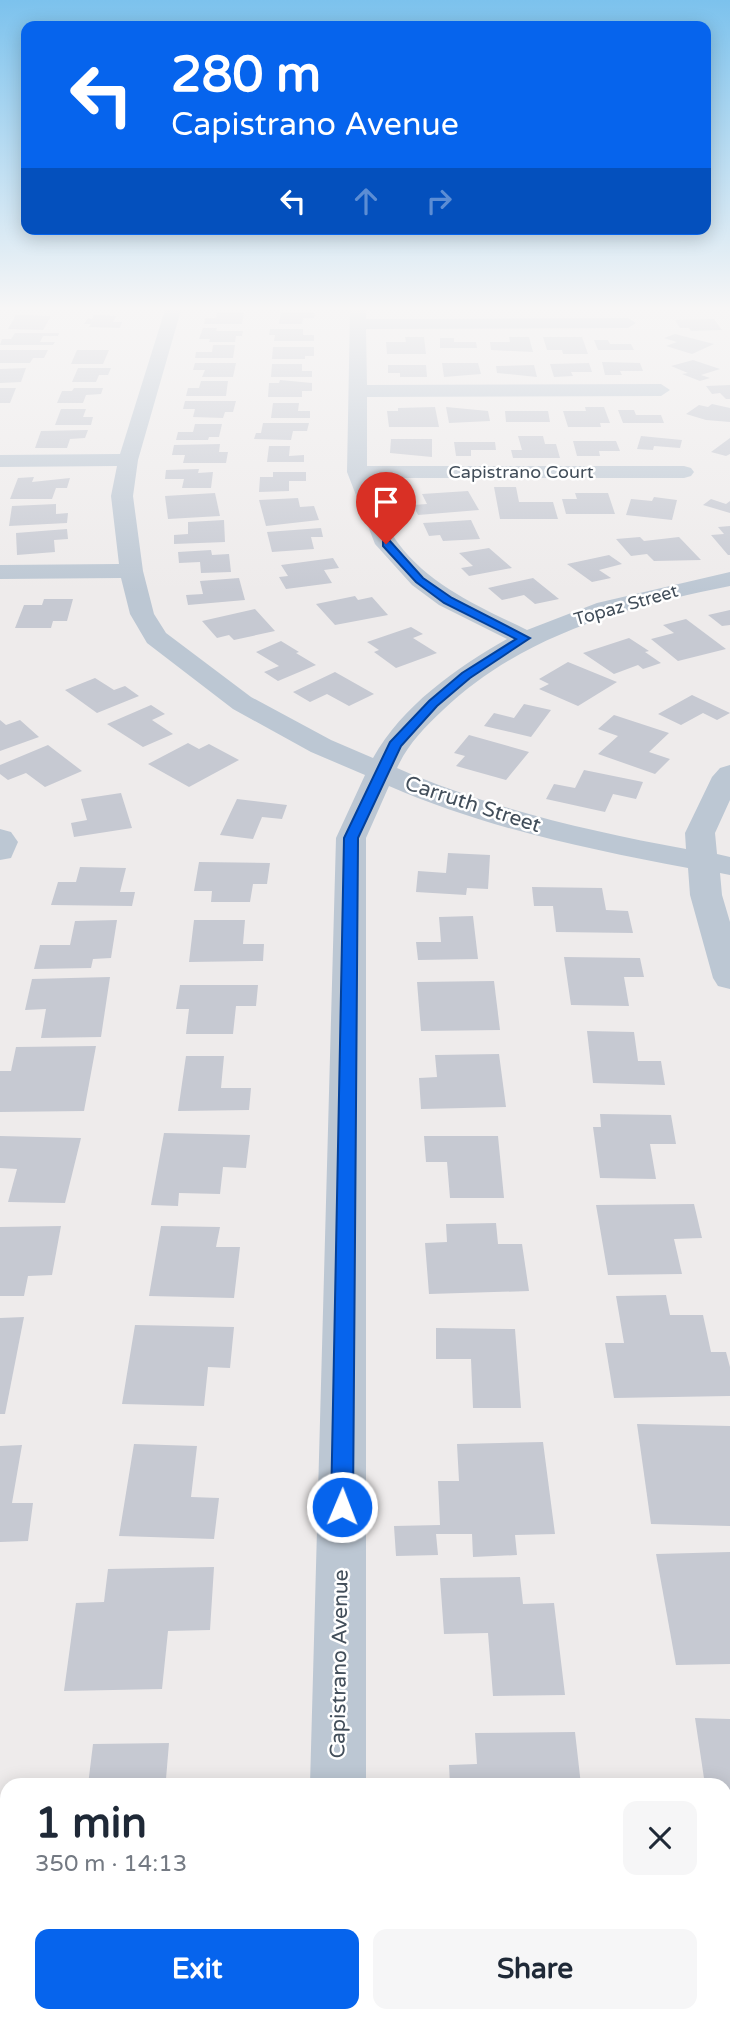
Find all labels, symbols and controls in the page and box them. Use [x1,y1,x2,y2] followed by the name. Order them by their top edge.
[171,46,321,105] text: 280 m
[56,49,147,140] icon: left
[171,106,459,144] text: Capistrano Avenue
[274,182,312,220] icon: left
[347,182,385,220] icon: ahead
[420,182,458,220] icon: right
[448,461,594,483] street label: Capistrano Court
[356,472,416,544] pin
[367,483,405,521] icon: arrive
[571,580,681,630] street label: Topaz Street
[402,771,544,838] street label: Carruth Street
[305,1470,379,1544] position arrow
[325,1569,354,1759] street label: Capistrano Avenue
[35,1798,147,1849] text: 1 min
[623,1801,697,1875] button: close
[35,1850,187,1878] text: 350 m · 14:13
[35,1929,359,2009] button: Exit
[373,1929,697,2009] button: Share

